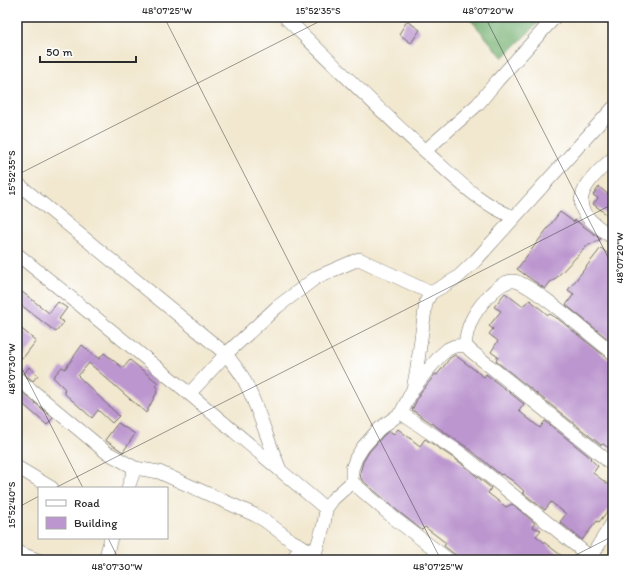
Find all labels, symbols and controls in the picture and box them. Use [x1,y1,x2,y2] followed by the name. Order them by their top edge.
[142,4,193,17] text: 48°07'25"W
[295,4,341,17] text: 15°52'35"S
[462,4,514,17] text: 48°07'20"W
[40,38,136,64] scale bar
[46,45,72,59] text: 50 m
[5,150,18,196] text: 15°52'35"S
[613,232,626,284] text: 48°07'20"W
[5,343,18,395] text: 48°07'30"W
[5,481,18,528] text: 15°52'40"S
[38,487,168,539] legend
[74,496,100,510] text: Road
[74,516,118,530] text: Building
[91,560,143,573] text: 48°07'30"W
[413,560,464,573] text: 48°07'25"W

